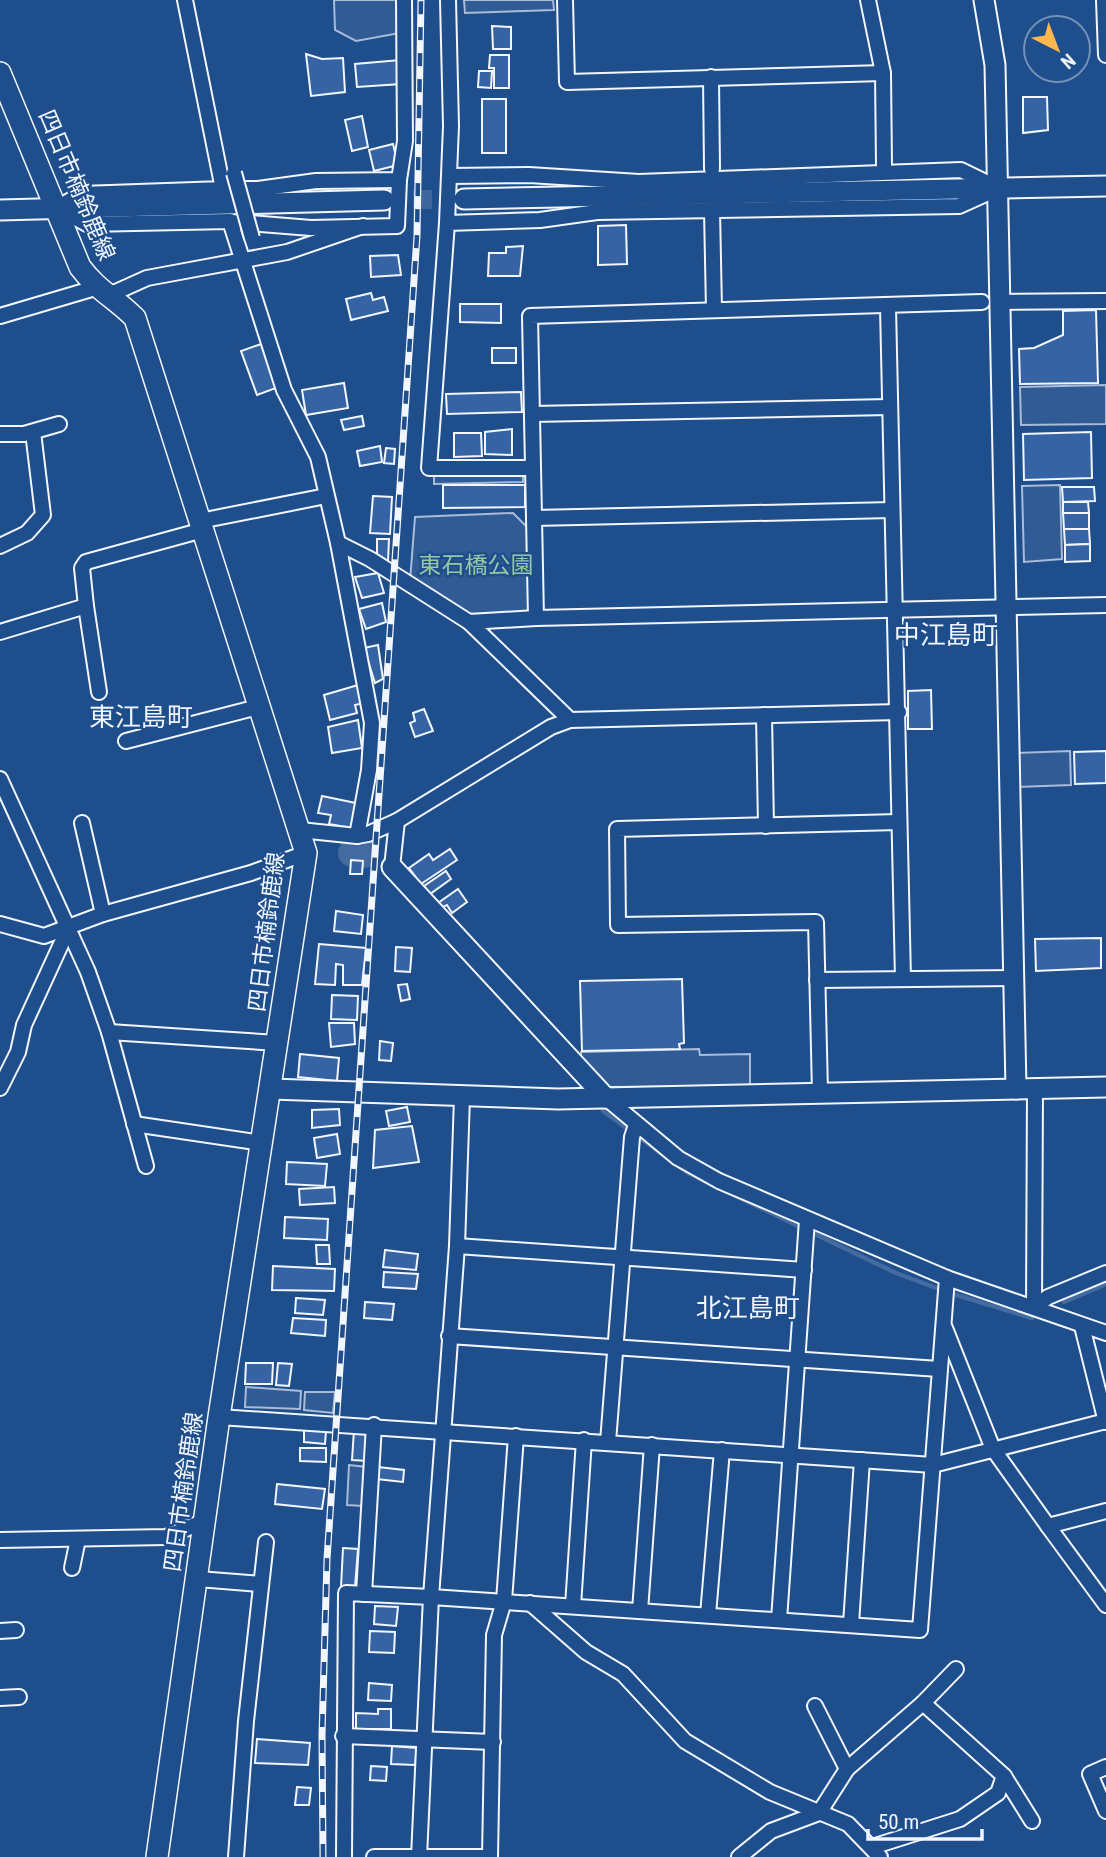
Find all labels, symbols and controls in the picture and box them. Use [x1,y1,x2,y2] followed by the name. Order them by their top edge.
[1022,14,1092,84] north arrow
[1056,49,1080,74] text: N
[33,106,120,265] street label: 四日市楠鈴鹿線
[419,552,534,579] park label: 東石橋公園
[894,620,998,650] district label: 中江島町
[89,702,193,732] district label: 東江島町
[243,851,290,1014] street label: 四日市楠鈴鹿線
[696,1293,800,1323] district label: 北江島町
[159,1410,208,1574] street label: 四日市楠鈴鹿線
[868,1798,982,1842] scale bar
[878,1810,919,1834] text: 50 m

